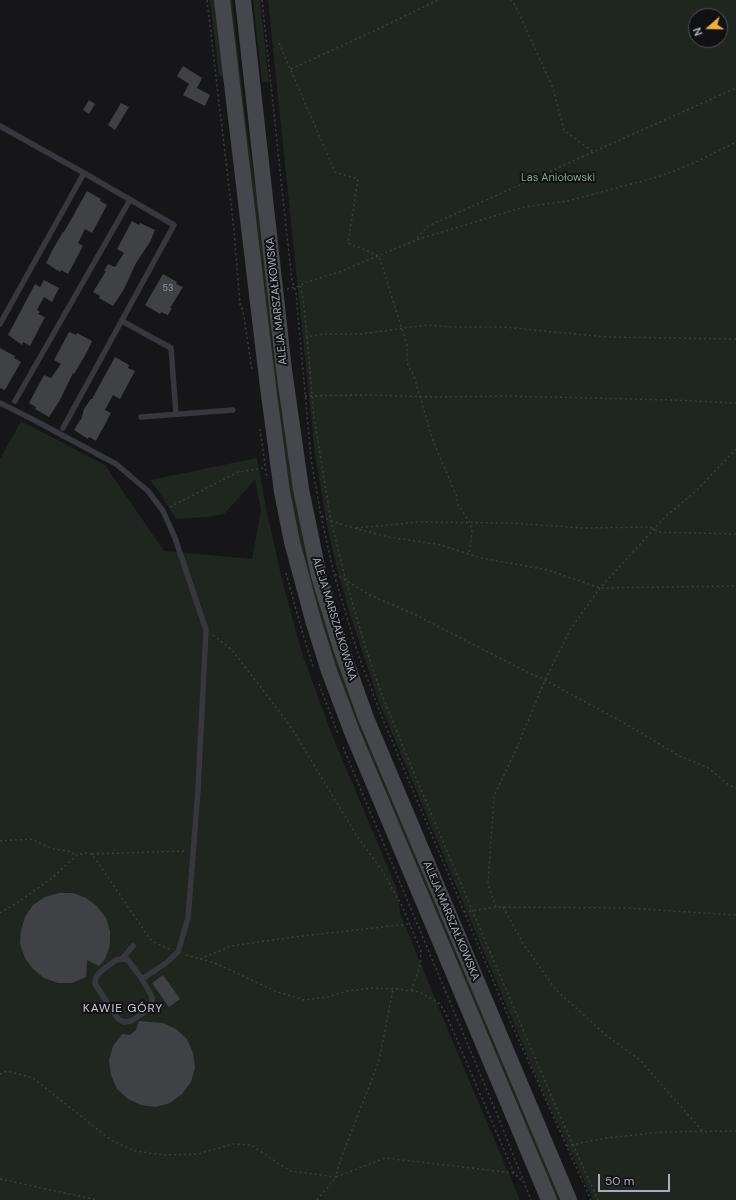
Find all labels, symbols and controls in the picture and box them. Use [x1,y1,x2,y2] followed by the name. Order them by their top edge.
[688,8,728,48] north arrow
[690,26,706,38] text: N
[521,171,595,185] park label: Las Aniołowski
[264,237,290,365] street label: ALEJA MARSZAŁKOWSKA
[163,284,173,294] house number: 53
[309,556,359,682] street label: ALEJA MARSZAŁKOWSKA
[420,859,482,983] street label: ALEJA MARSZAŁKOWSKA
[83,1002,163,1016] district label: KAWIE GÓRY
[600,1166,672,1192] scale bar
[605,1173,634,1189] text: 50 m

